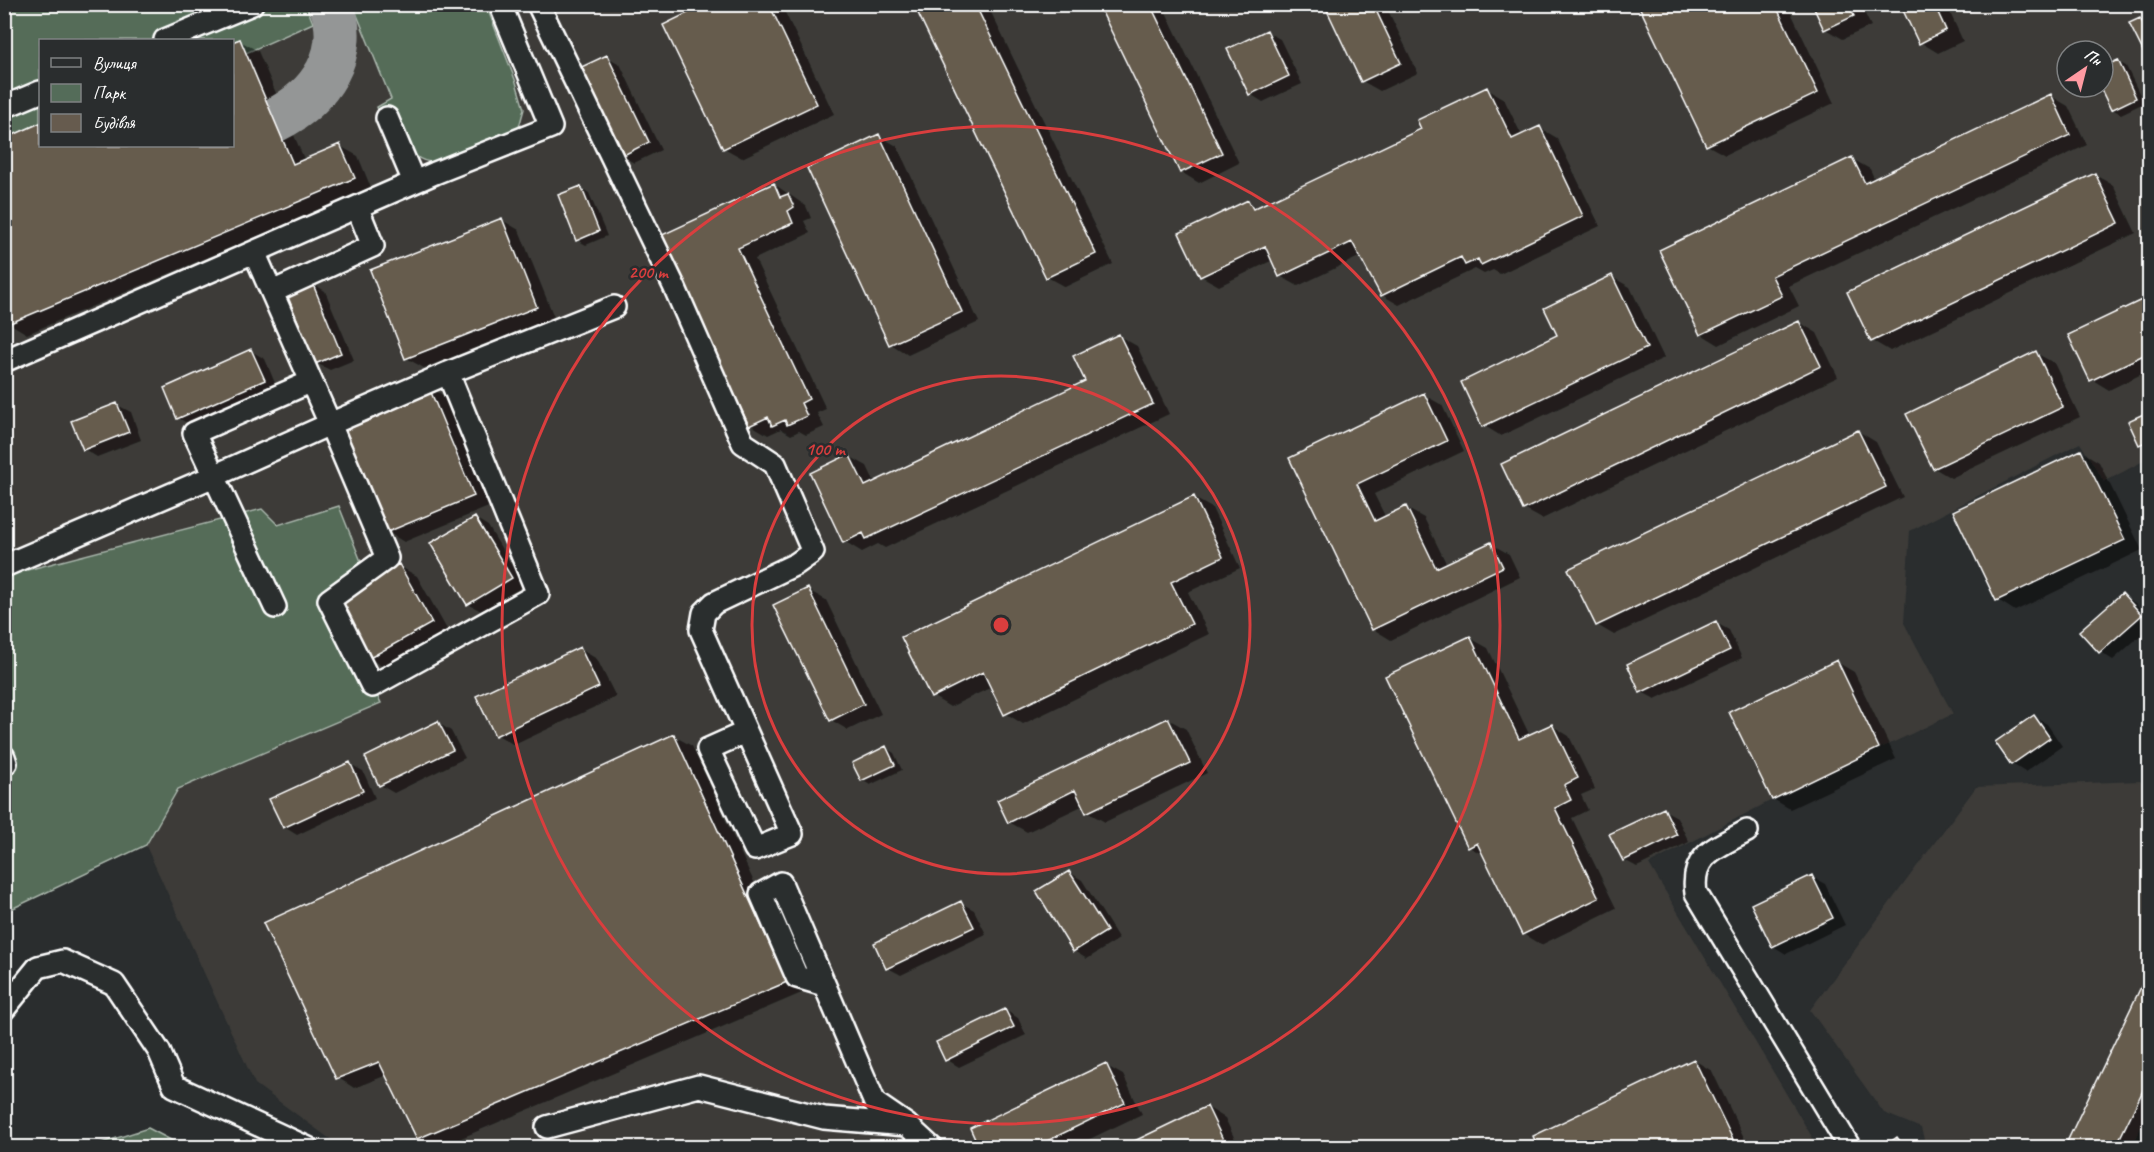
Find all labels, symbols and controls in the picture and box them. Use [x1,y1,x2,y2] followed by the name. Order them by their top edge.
[39,39,234,147] legend
[2055,39,2115,99] north arrow
[2080,45,2106,71] text: Пн
[93,52,137,74] text: Вулиця
[93,82,127,104] text: Парк
[93,112,136,134] text: Будівля
[629,261,669,283] text: 200 m
[806,438,846,460] text: 100 m
[991,615,1011,635] centre of rings

